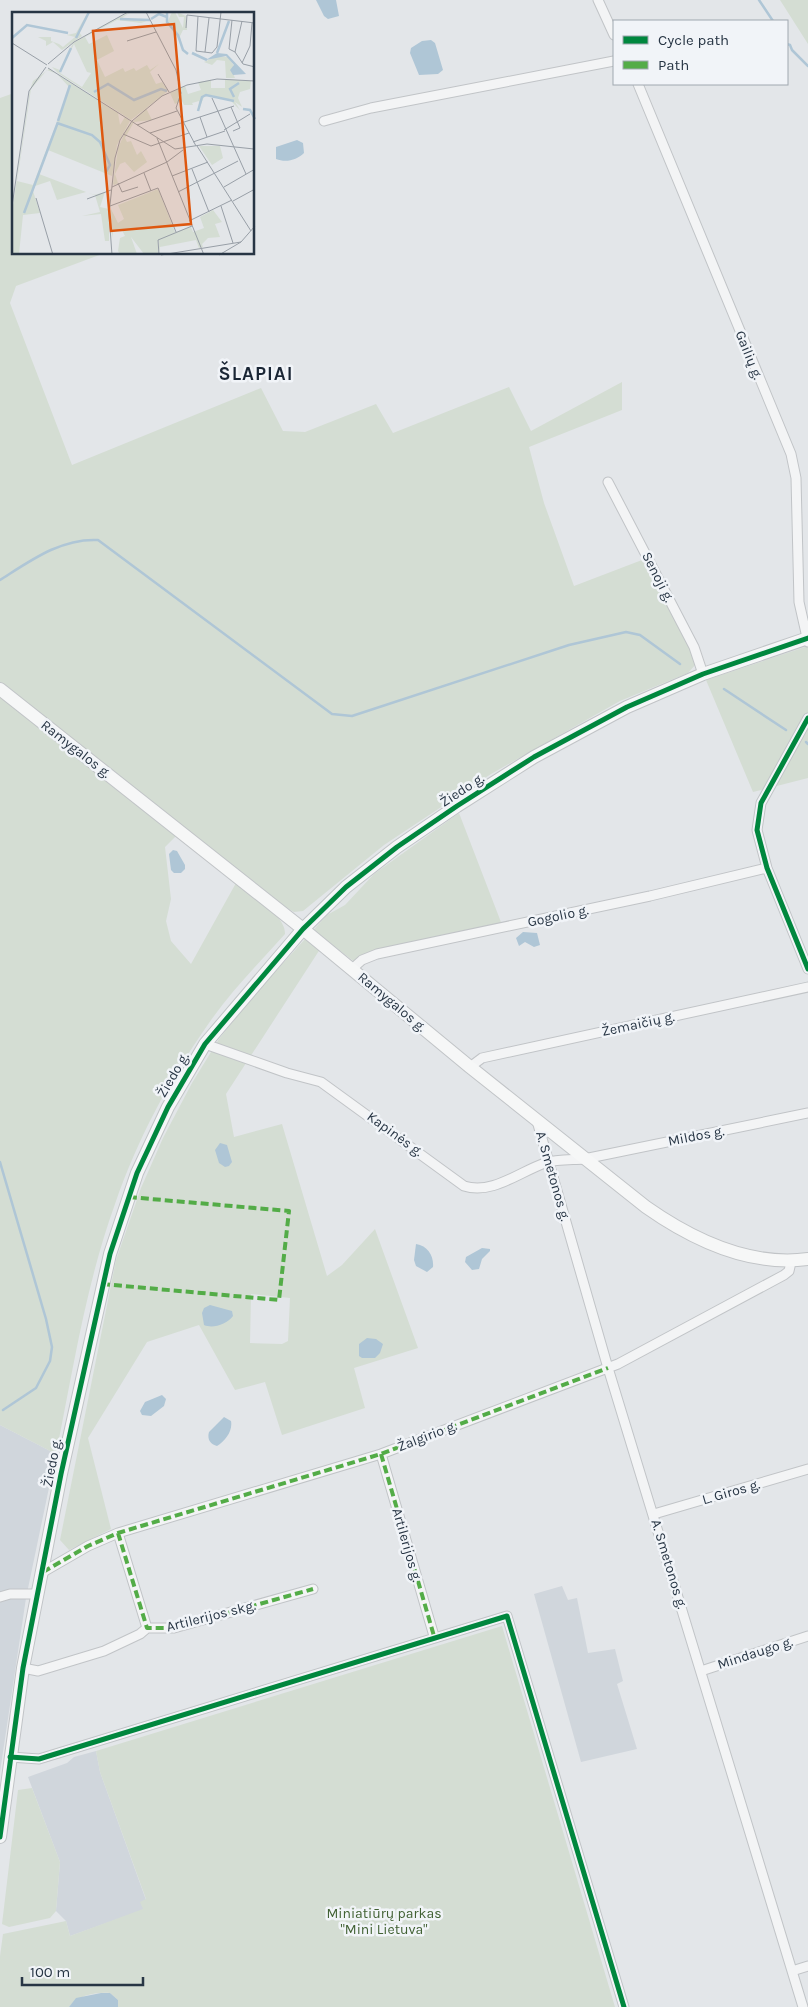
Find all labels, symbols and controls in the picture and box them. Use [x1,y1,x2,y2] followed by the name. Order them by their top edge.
[12,12,255,255] inset map
[613,20,788,85] legend
[658,31,729,49] text: Cycle path
[658,56,689,74] text: Path
[732,328,767,382] street label: Gailių g.
[219,360,293,385] district label: ŠLAPIAI
[638,549,678,605] street label: Senoji g.
[38,716,115,782] street label: Ramygalos g.
[437,769,488,811] street label: Žiedo g.
[526,901,590,931] street label: Gogolio g.
[354,968,430,1036] street label: Ramygalos g.
[600,1008,676,1040] street label: Žemaičių g.
[153,1049,193,1101] street label: Žiedo g.
[364,1108,427,1160] street label: Kapinės g.
[666,1122,726,1150] street label: Mildos g.
[532,1129,574,1223] street label: A. Smetonos g.
[395,1417,460,1455] street label: Žalgirio g.
[39,1437,65,1489] street label: Žiedo g.
[700,1476,762,1508] street label: L. Giros g.
[388,1506,426,1584] street label: Artilerijos g.
[647,1517,691,1611] street label: A. Smetonos g.
[165,1597,258,1635] street label: Artilerijos skg.
[715,1633,795,1673] street label: Mindaugo g.
[326,1905,442,1938] park label: Miniatiūrų parkas "Mini Lietuva"
[22,1954,144,1986] scale bar
[30,1963,70,1981] text: 100 m

